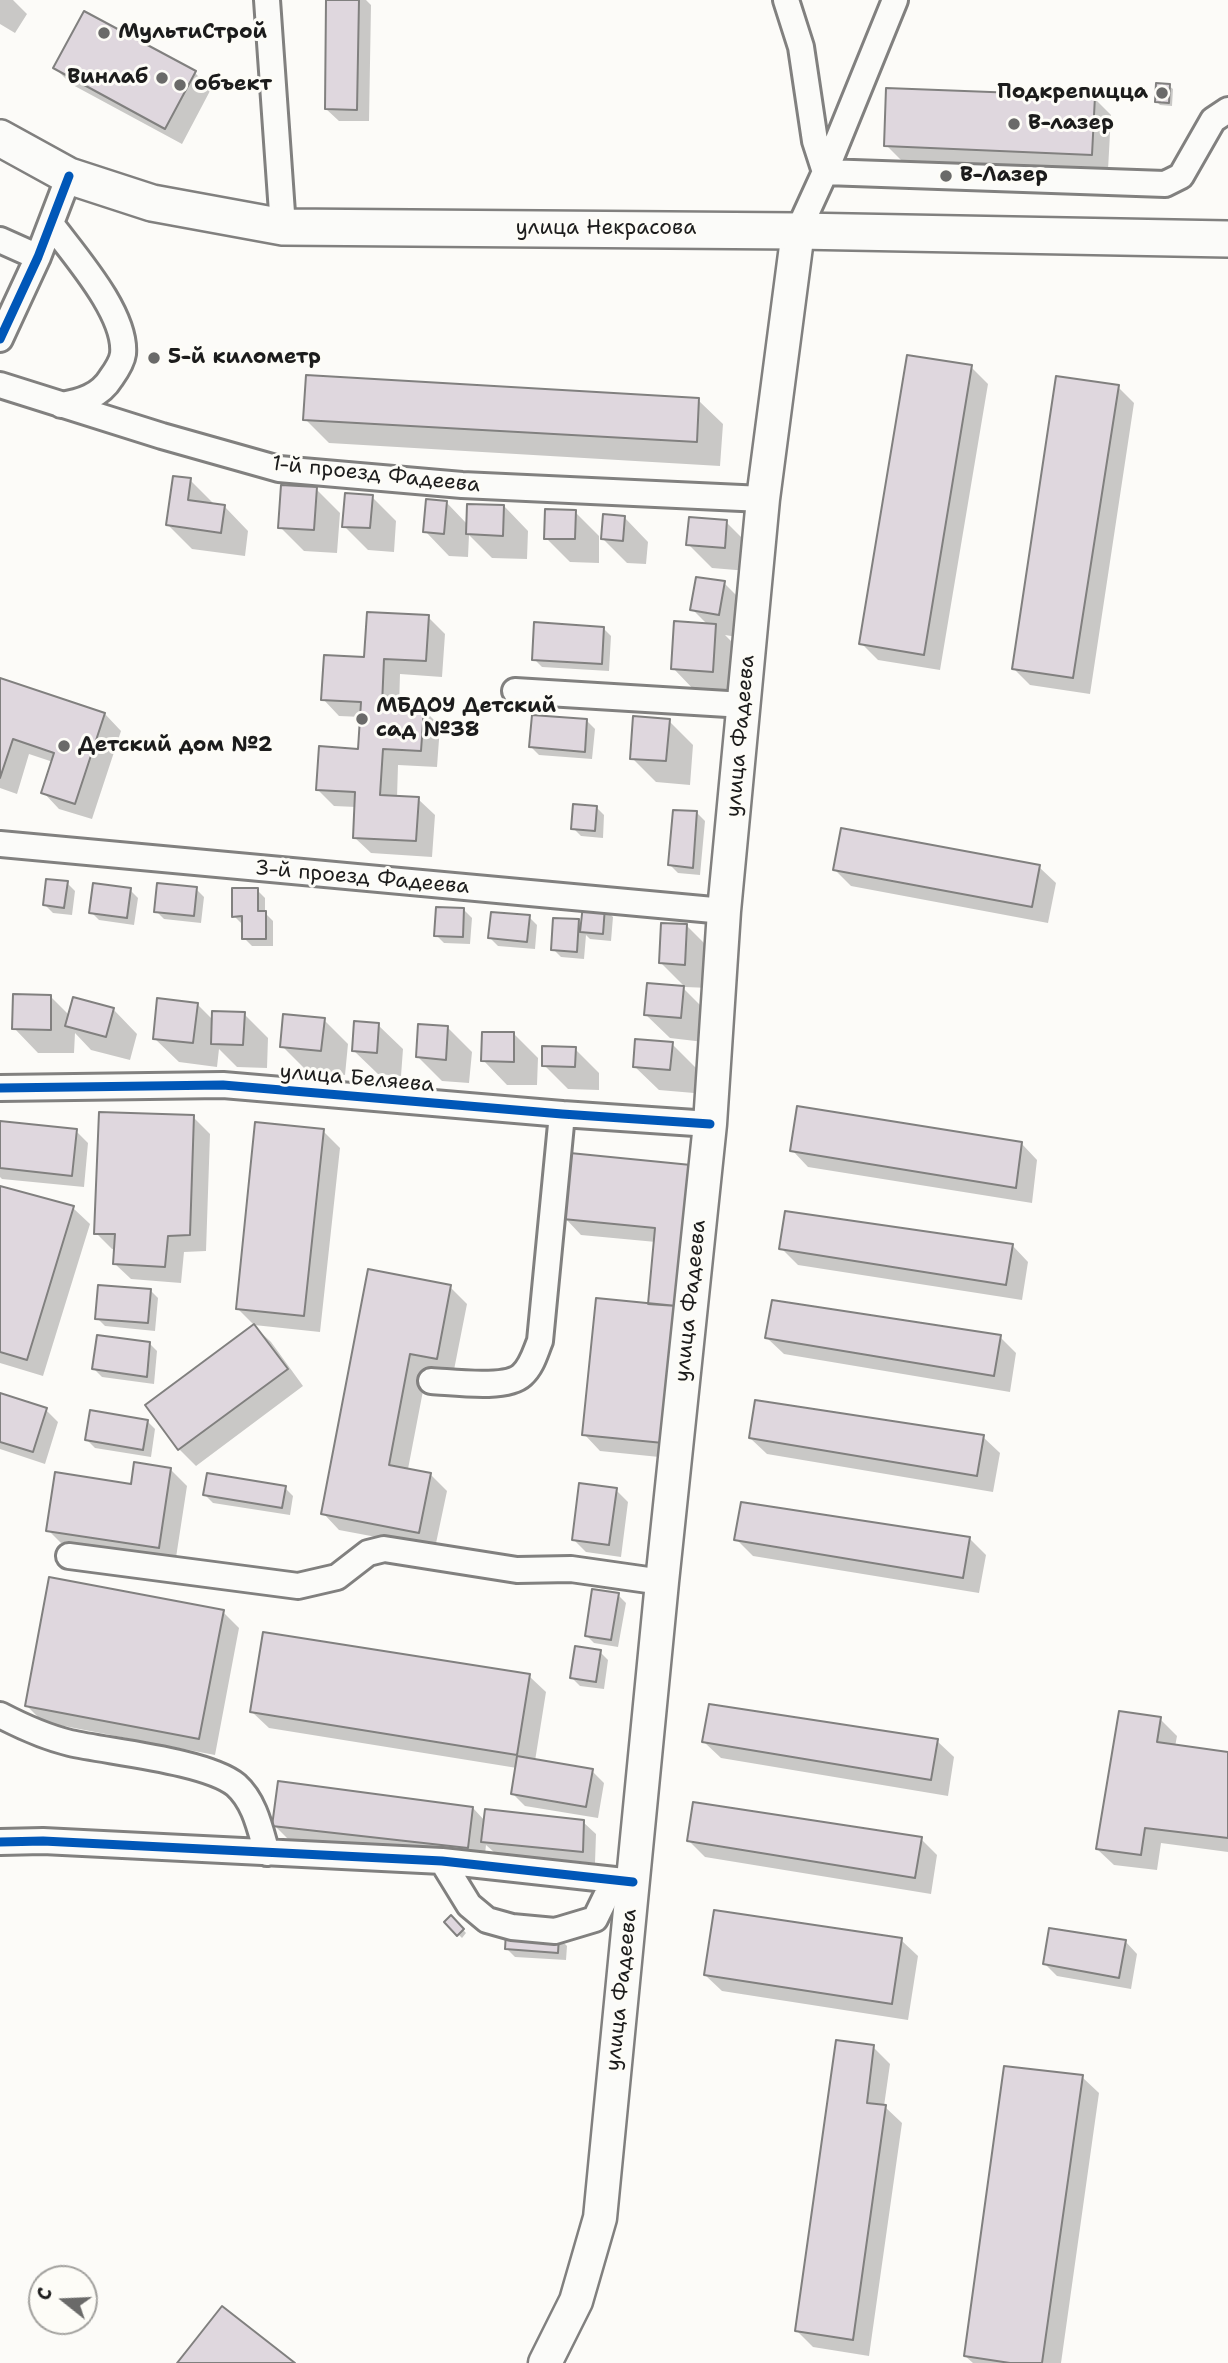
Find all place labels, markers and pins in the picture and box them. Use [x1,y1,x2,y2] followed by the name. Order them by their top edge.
[118,20,267,46] place label: МультиСтрой
[96,25,112,41] marker: МультиСтрой
[67,65,148,91] place label: Винлаб
[154,70,170,86] marker: Винлаб
[194,72,272,98] place label: объект
[172,77,188,93] marker: объект
[997,80,1148,106] place label: Подкрепицца
[1154,85,1170,101] marker: Подкрепицца
[1028,111,1114,137] place label: В-лазер
[1006,116,1022,132] marker: В-лазер
[960,163,1048,189] place label: В-Лазер
[938,168,954,184] marker: В-Лазер
[168,345,321,371] place label: 5-й километр
[146,350,162,366] marker: 5-й километр
[376,694,556,744] place label: МБДОУ Детский сад №38
[354,711,370,727] marker: МБДОУ Детский сад №38
[78,733,273,759] place label: Детский дом №2
[56,738,72,754] marker: Детский дом №2

